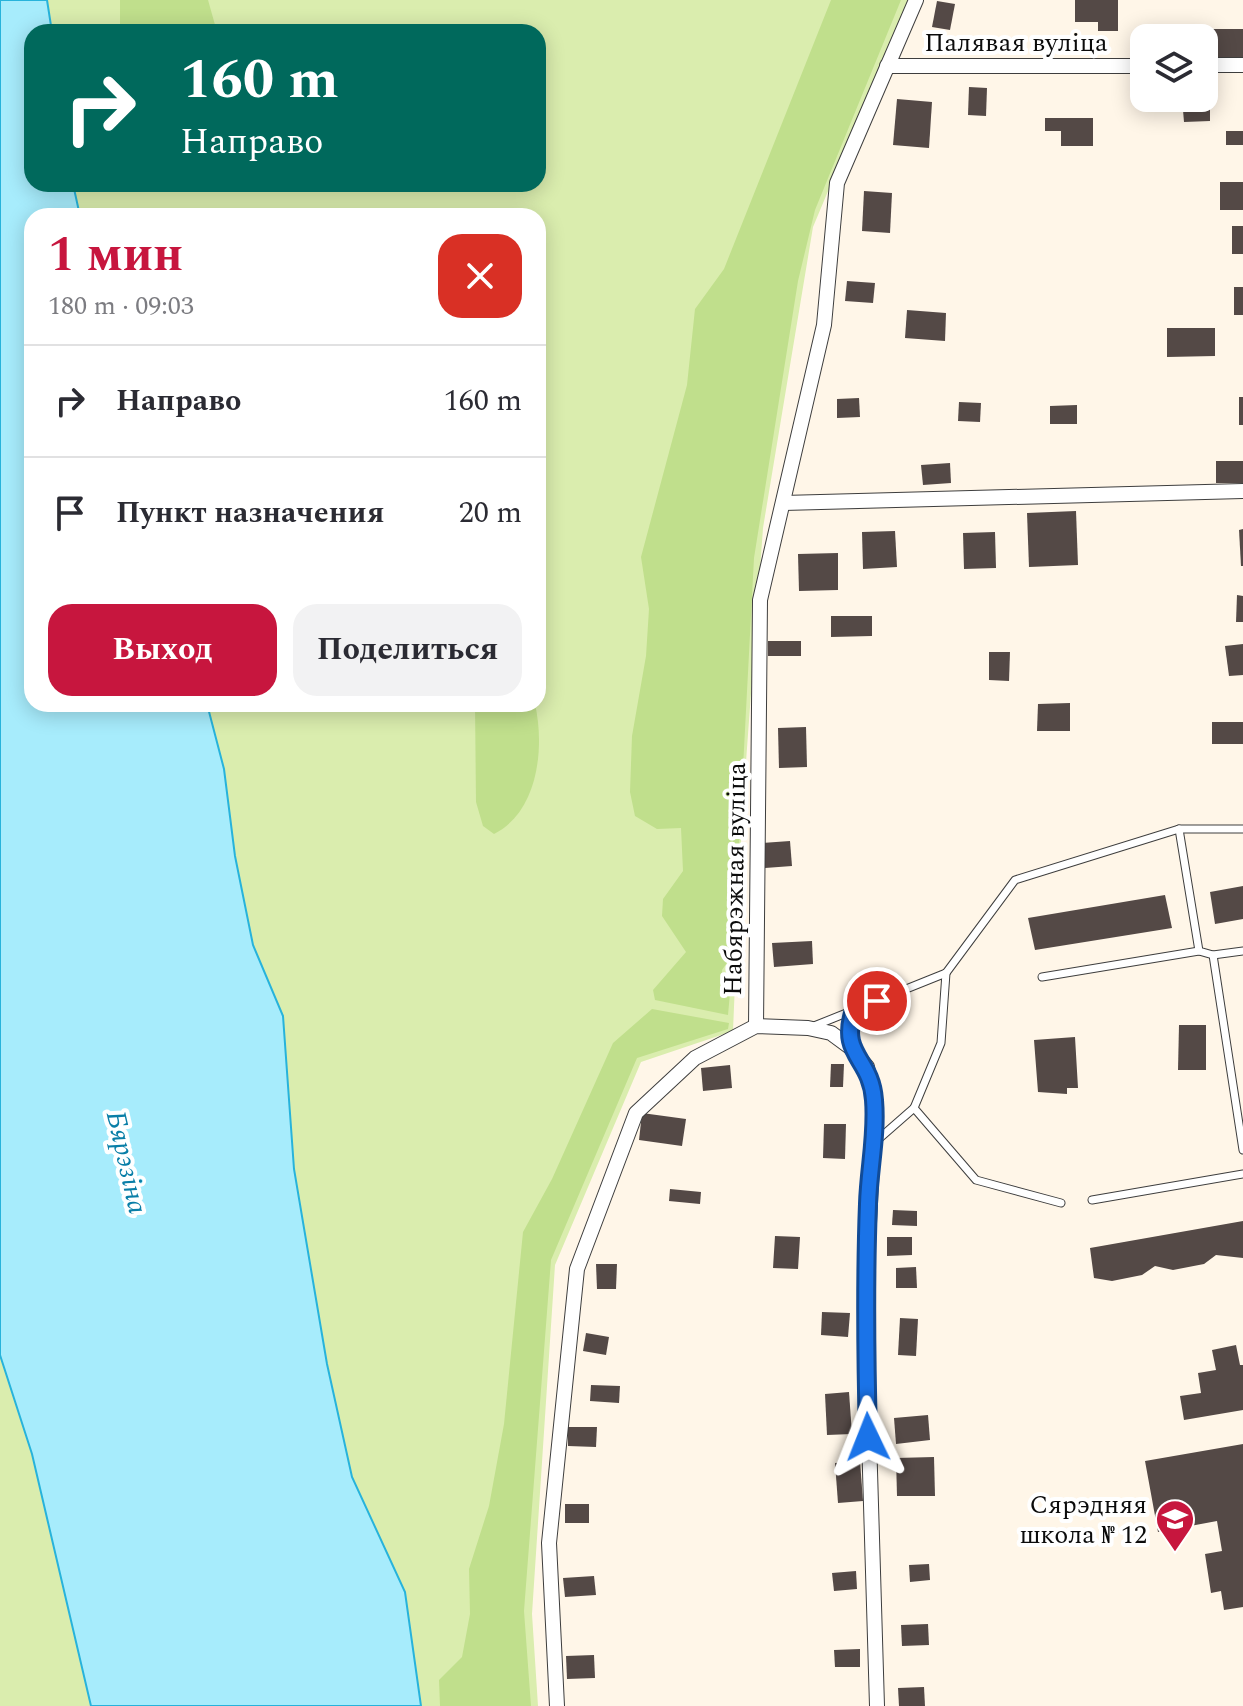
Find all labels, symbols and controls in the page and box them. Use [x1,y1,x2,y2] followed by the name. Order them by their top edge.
[924,23,1108,63] street label: Палявая вуліца
[1130,24,1218,112] map controls
[1130,24,1218,112] button: layers
[180,38,339,123] text: 160 m
[48,56,152,160] icon: right
[180,115,323,170] text: Направо
[48,219,183,292] text: 1 мин
[438,234,522,318] button: close
[48,286,194,326] text: 180 m · 09:03
[116,378,241,424] text: Направо
[444,378,522,424] text: 160 m
[48,379,92,423] icon: right
[116,490,384,536] text: Пункт назначения
[459,490,522,536] text: 20 m
[48,491,92,535] icon: arrive
[48,604,277,696] button: Выход
[293,604,522,696] button: Поделиться
[713,761,757,996] street label: Набярэжная вуліца
[843,967,911,1035] pin
[855,979,899,1023] icon: arrive
[94,1106,159,1218] water label: Бярэзіна
[826,1395,910,1479] position arrow
[1019,1485,1147,1555] place label: Сярэдняя школа № 12
[1154,1498,1196,1553] school or university icon: Сярэдняя школа № 12

